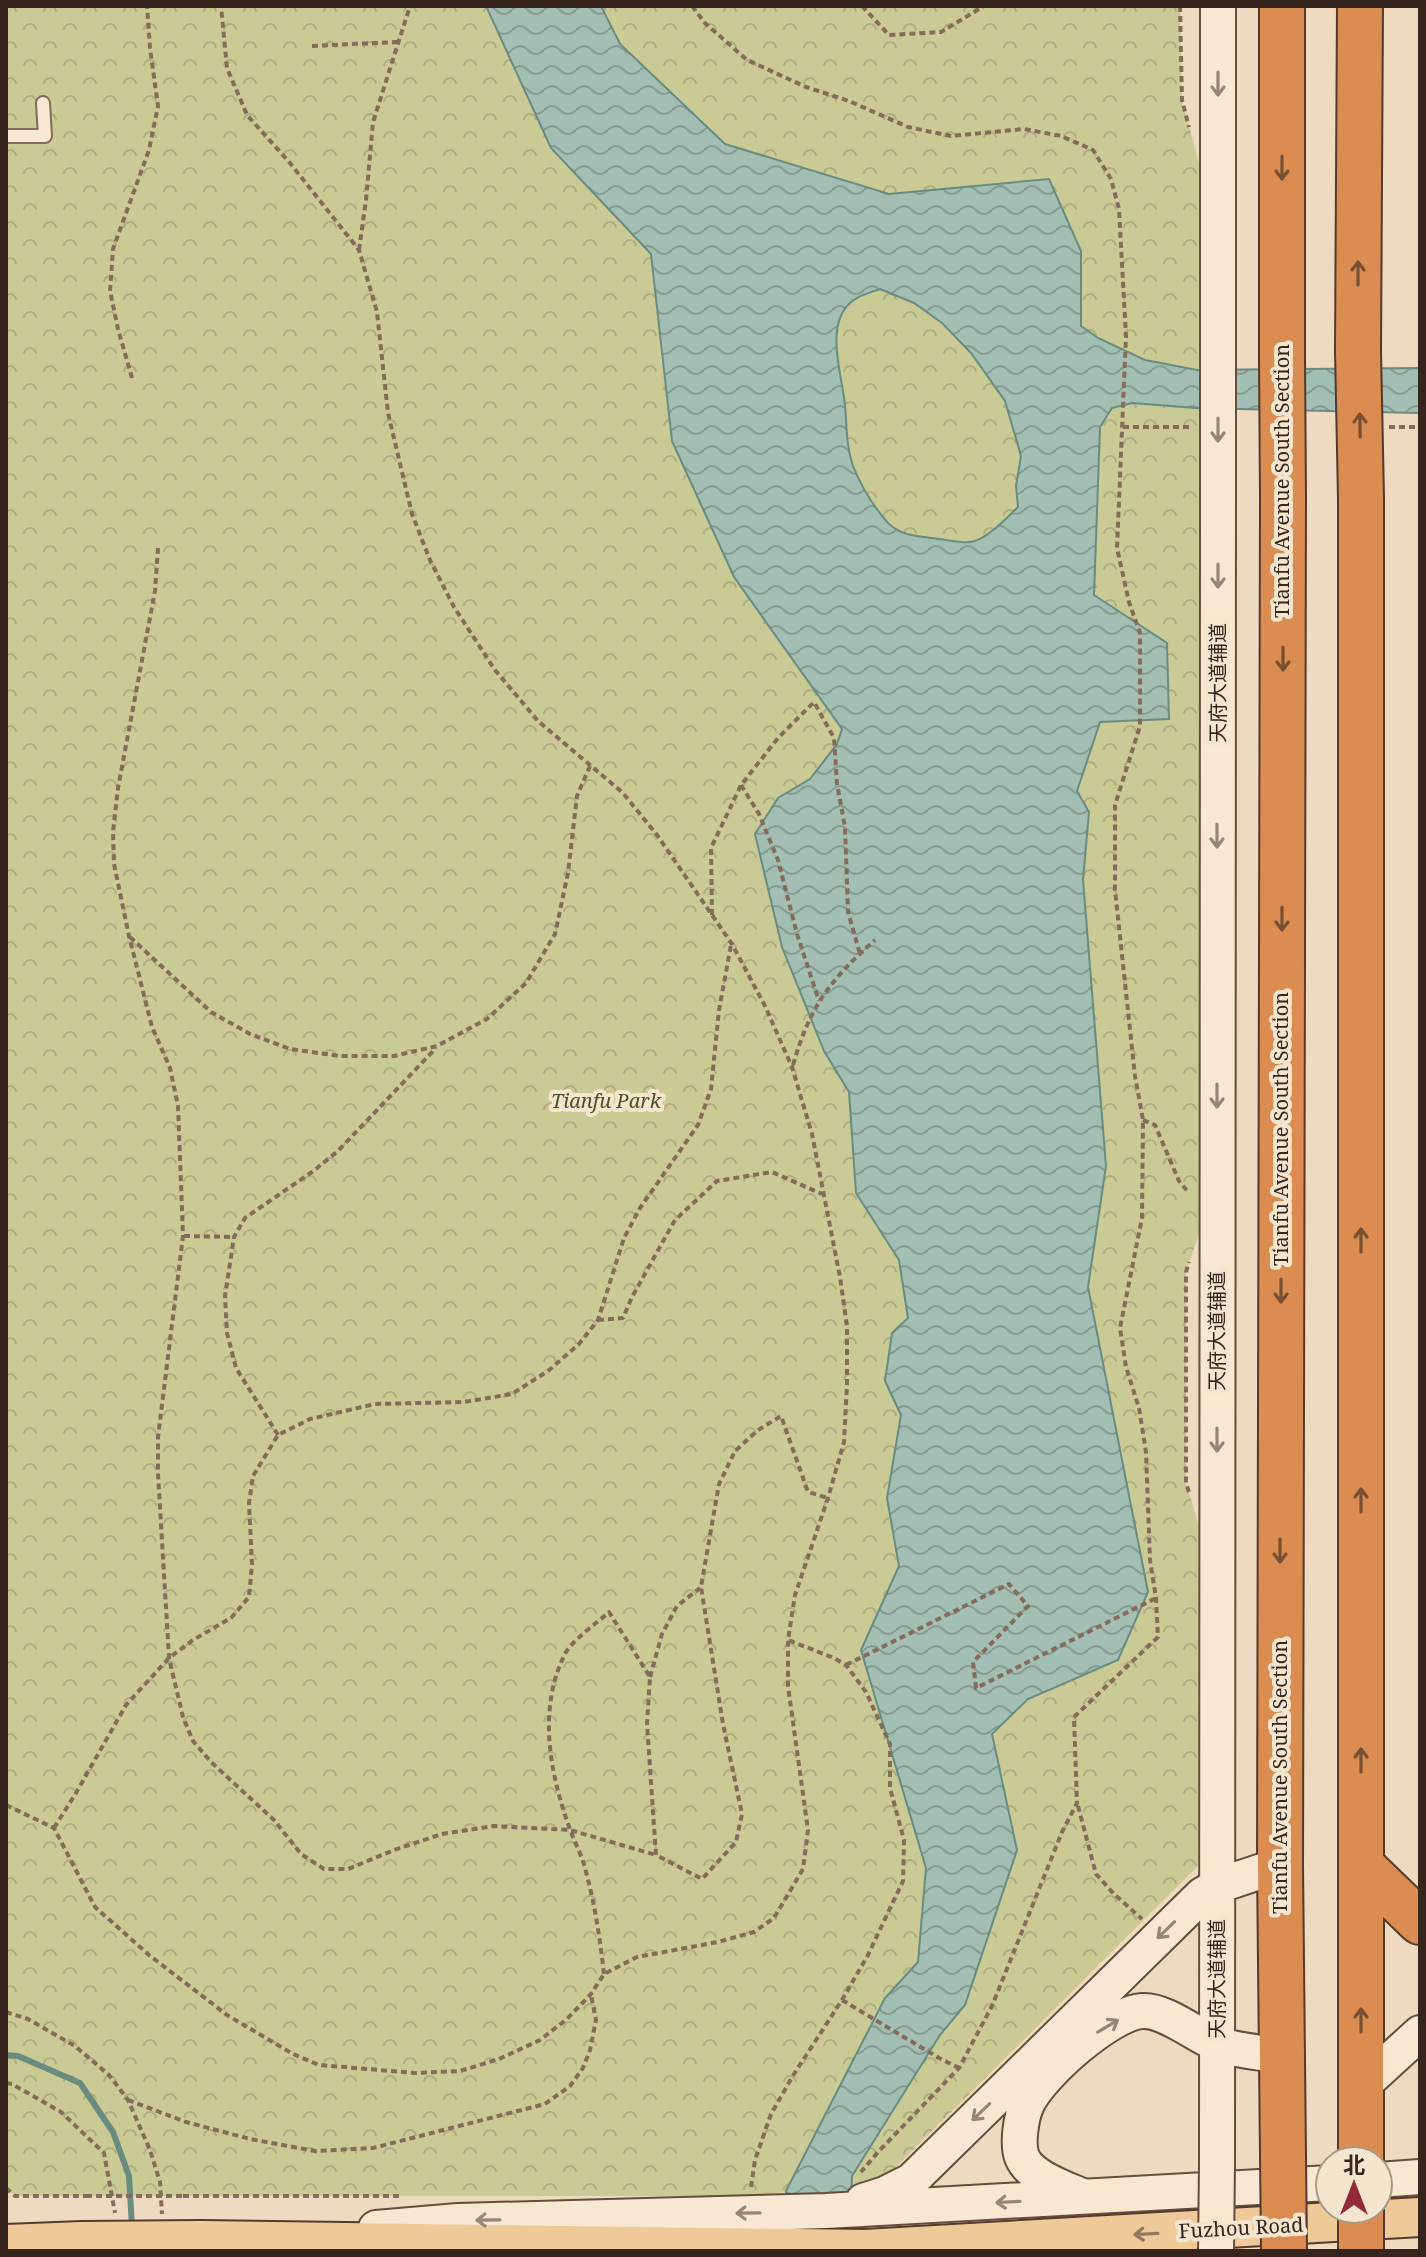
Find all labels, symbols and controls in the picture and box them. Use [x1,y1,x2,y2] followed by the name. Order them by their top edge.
[1210,70,1226,97] one-way arrow
[1274,154,1290,181] one-way arrow
[1350,260,1366,287] one-way arrow
[1268,344,1295,618] street label: Tianfu Avenue South Section
[1352,412,1367,439] one-way arrow
[1210,416,1226,443] one-way arrow
[1210,562,1226,589] one-way arrow
[1204,623,1231,743] street label: 天府大道辅道
[1275,645,1291,672] one-way arrow
[1209,822,1225,849] one-way arrow
[1274,905,1290,932] one-way arrow
[1267,992,1294,1266] street label: Tianfu Avenue South Section
[1209,1082,1225,1109] one-way arrow
[551,1087,662,1114] park label: Tianfu Park
[1353,1227,1369,1254] one-way arrow
[1203,1271,1230,1391] street label: 天府大道辅道
[1273,1277,1289,1304] one-way arrow
[1209,1426,1225,1453] one-way arrow
[1353,1487,1369,1514] one-way arrow
[1272,1537,1288,1564] one-way arrow
[1266,1640,1293,1914] street label: Tianfu Avenue South Section
[1353,1747,1369,1774] one-way arrow
[1203,1919,1230,2039] street label: 天府大道辅道
[1157,1920,1176,1939] one-way arrow
[1353,2007,1369,2034] one-way arrow
[1096,2017,1119,2033] one-way arrow
[972,2102,991,2121] one-way arrow
[1314,2145,1394,2225] north arrow
[1343,2149,1365,2179] text: 北
[995,2195,1022,2210] one-way arrow
[735,2206,762,2221] one-way arrow
[1178,2211,1304,2244] street label: Fuzhou Road
[475,2212,502,2227] one-way arrow
[1134,2226,1160,2241] one-way arrow

